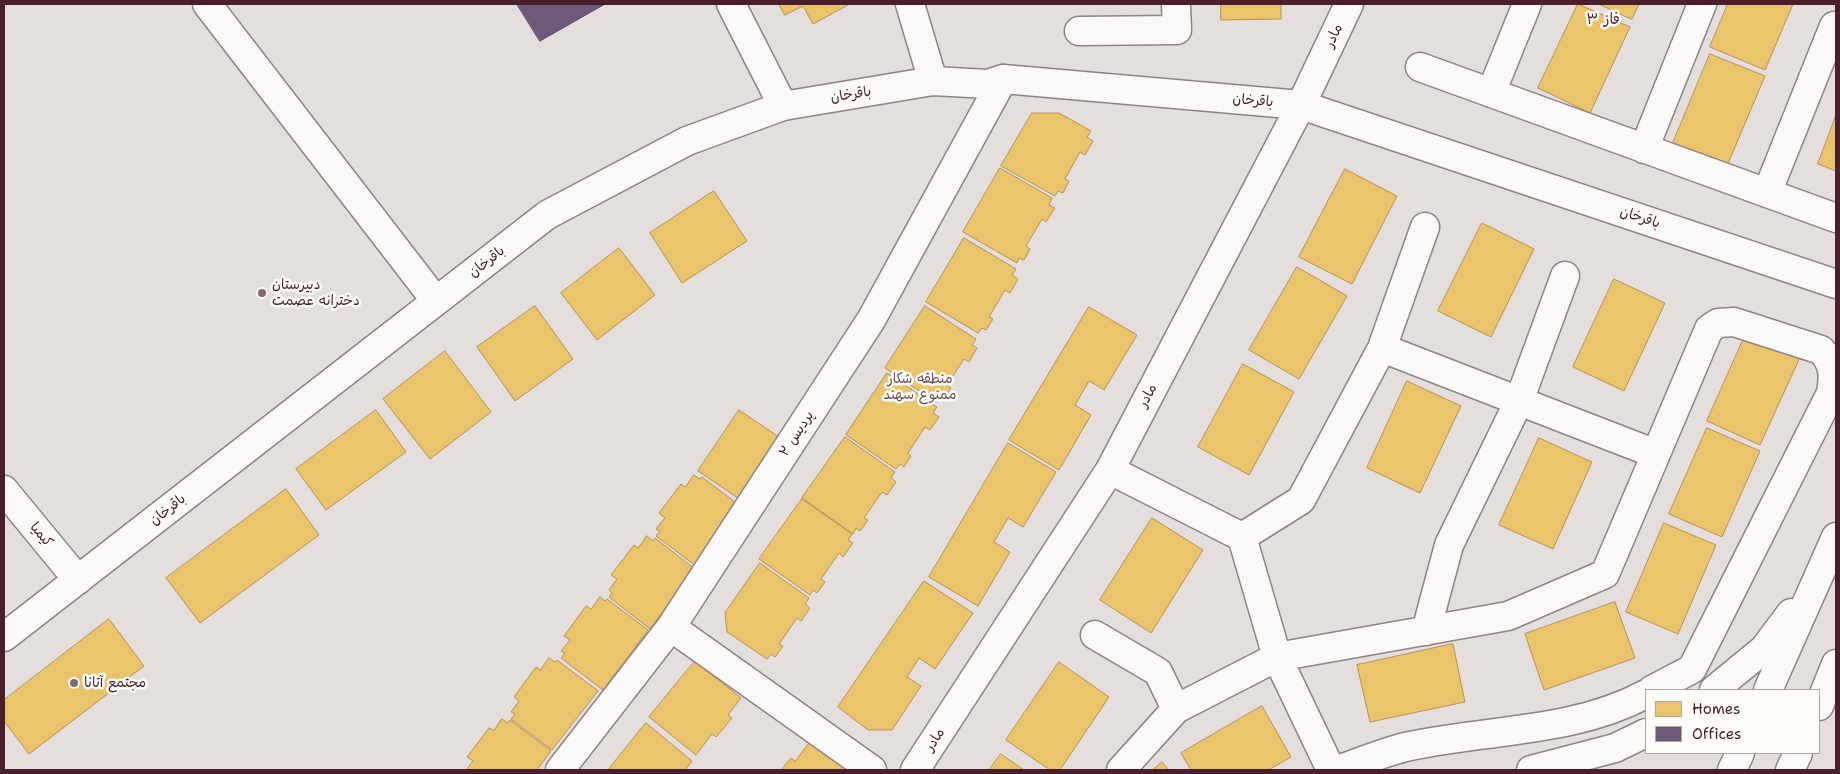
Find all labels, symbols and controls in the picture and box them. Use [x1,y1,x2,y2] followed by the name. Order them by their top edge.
[1586,11,1620,29] district label: فاز ۳
[1321,22,1347,50] street label: مادر
[829,83,873,107] street label: باقرخان
[1232,91,1274,111] street label: باقرخان
[1618,204,1662,232] street label: باقرخان
[466,243,508,281] street label: باقرخان
[272,277,360,310] place label: دبیرستان دخترانه عصمت
[256,287,268,299] marker: دبیرستان دخترانه عصمت
[884,371,956,404] park label: منطقه شکار ممنوع سهند
[1135,381,1161,411] street label: مادر
[776,408,818,460] street label: پردیس ۲
[147,491,189,529] street label: باقرخان
[26,519,56,551] street label: کیمیا
[84,675,146,691] place label: مجتمع آتانا
[68,677,80,689] marker: مجتمع آتانا
[1645,689,1820,754] legend
[1692,699,1740,719] text: Homes
[1692,724,1741,744] text: Offices
[921,725,949,755] street label: مادر

